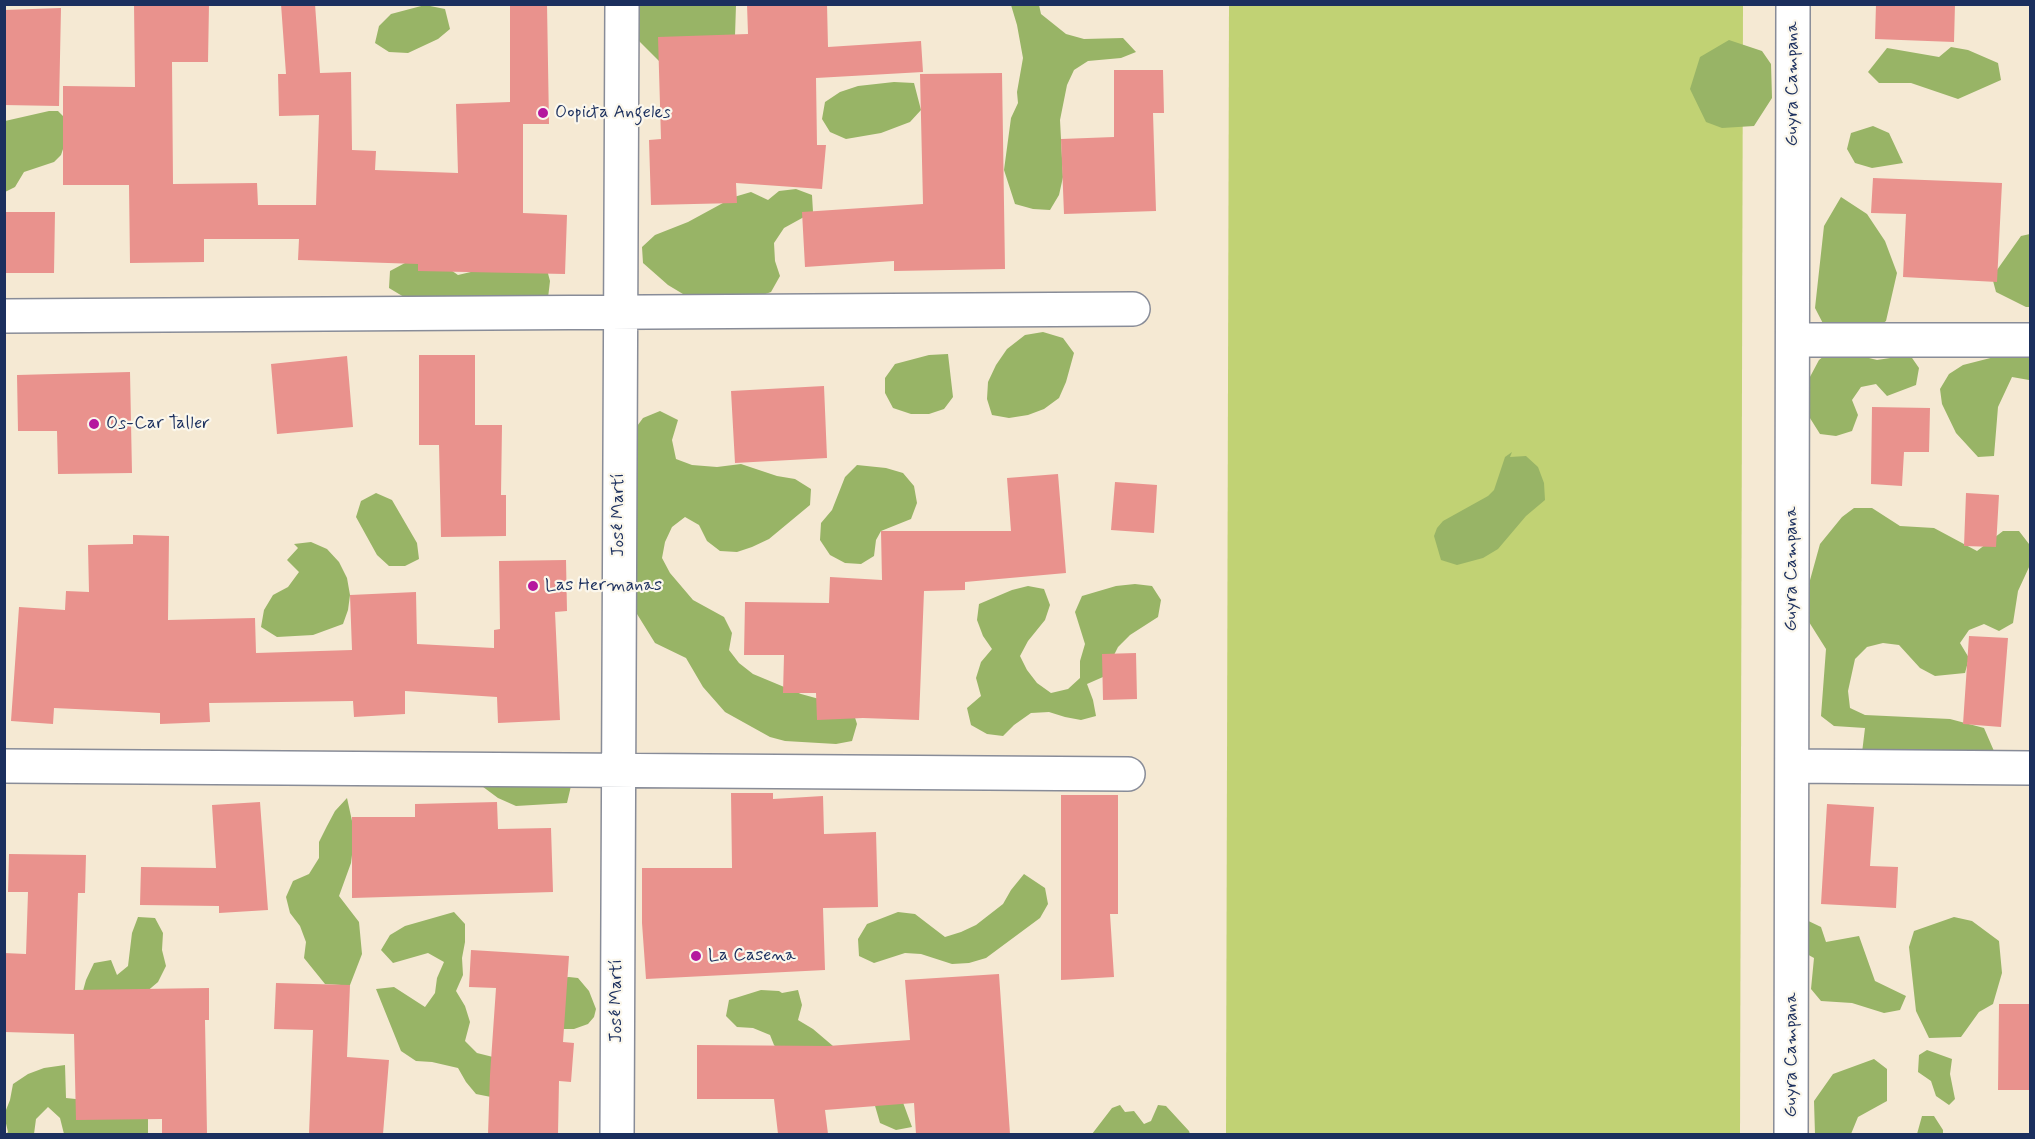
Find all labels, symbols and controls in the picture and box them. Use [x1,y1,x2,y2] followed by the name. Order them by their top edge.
[1782,22,1804,146] street label: Guyra Campana
[555,102,671,124] place label: Oopicta Angeles
[536,106,550,120] marker: Oopicta Angeles
[106,413,210,435] place label: Os-Car Taller
[87,417,101,431] marker: Os-Car Taller
[608,473,630,557] street label: José Martí
[1781,507,1803,631] street label: Guyra Campana
[545,575,662,597] place label: Las Hermanas
[526,579,540,593] marker: Las Hermanas
[708,945,796,967] place label: La Casena
[689,949,703,963] marker: La Casena
[606,959,628,1043] street label: José Martí
[1781,993,1803,1117] street label: Guyra Campana

